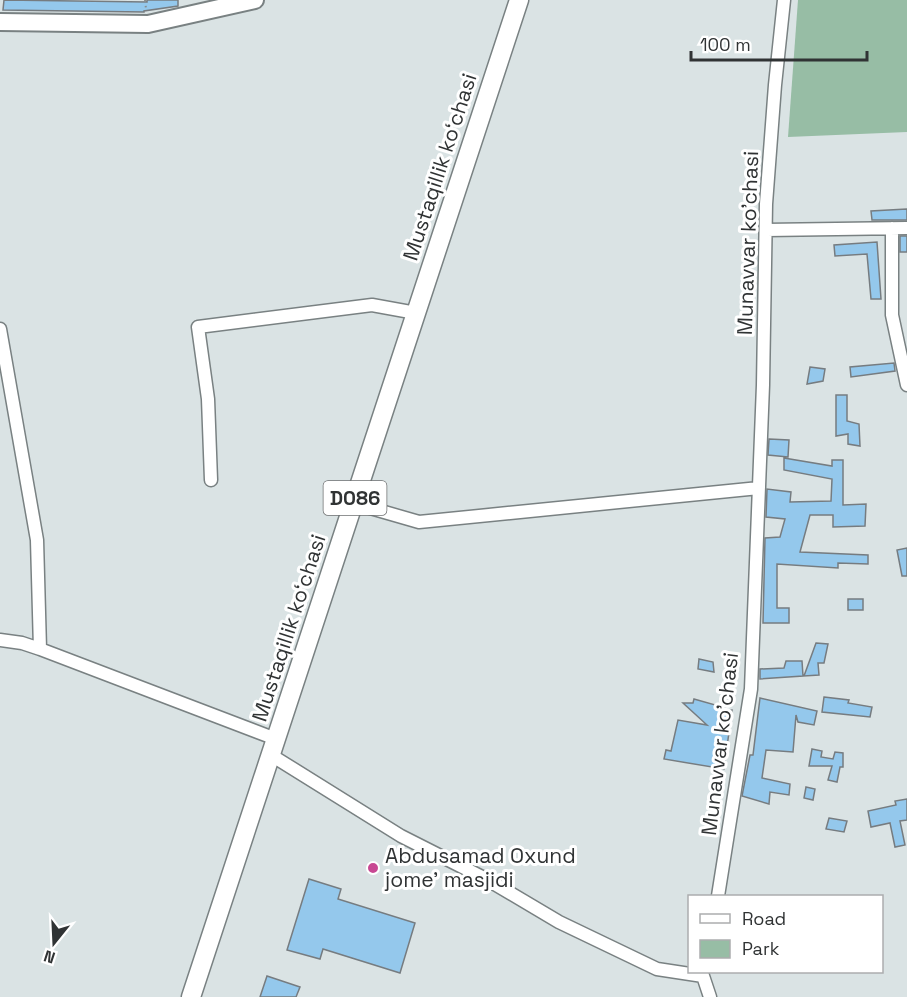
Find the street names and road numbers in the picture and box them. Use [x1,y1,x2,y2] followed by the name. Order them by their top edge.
[397,70,483,264] street label: Mustaqillik koʻchasi
[731,150,764,336] street label: Munavvar ko'chasi
[324,481,386,515] road number: D086
[246,531,332,725] street label: Mustaqillik koʻchasi
[695,651,744,837] street label: Munavvar ko'chasi

